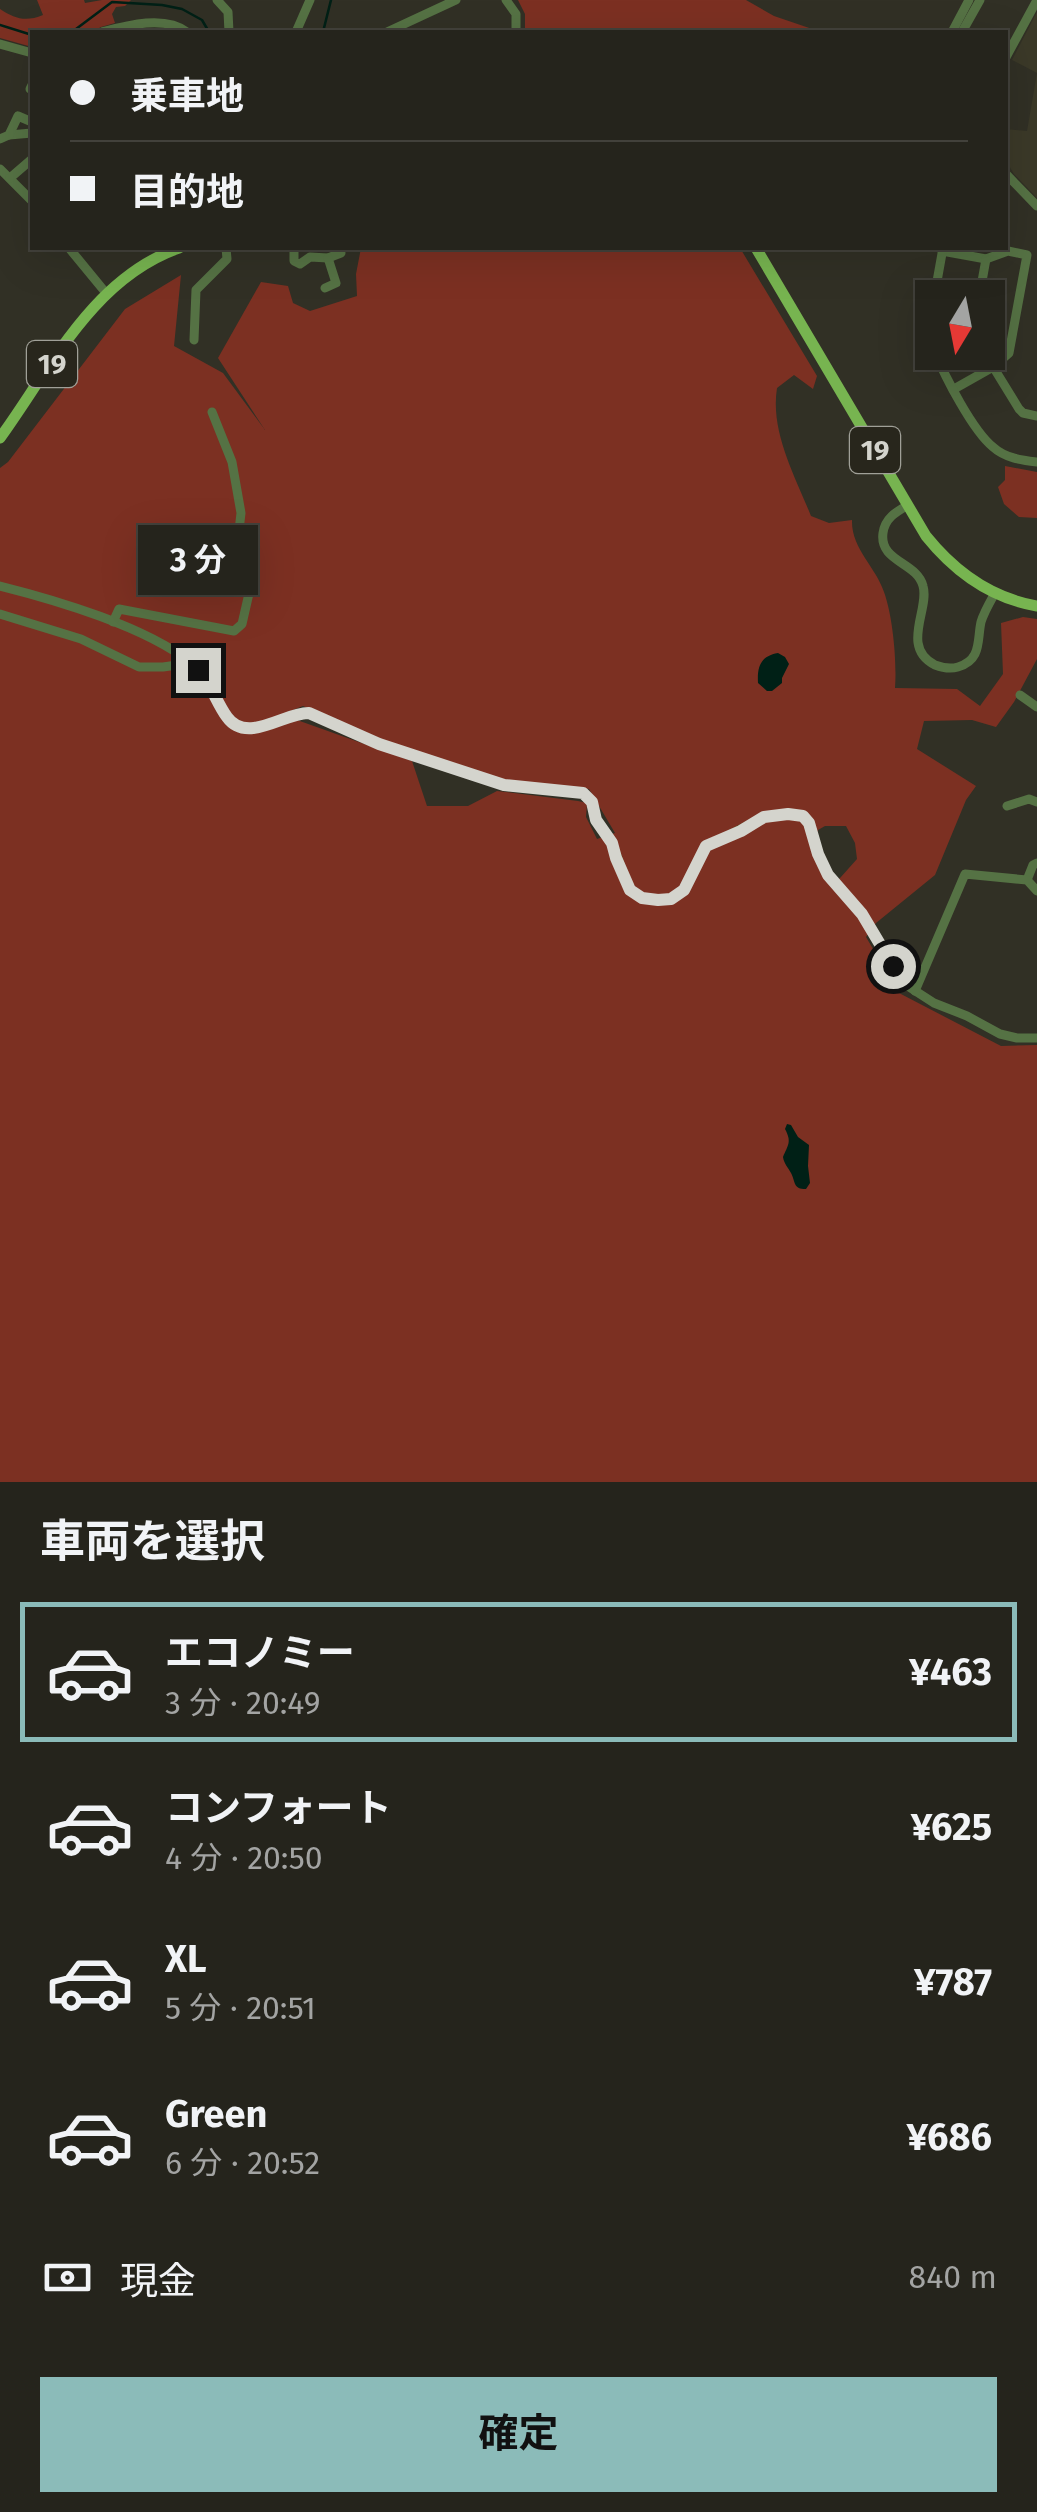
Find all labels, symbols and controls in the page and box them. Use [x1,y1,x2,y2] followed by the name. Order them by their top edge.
[130,73,244,119] text: 乗車地
[130,169,244,215] text: 目的地
[915,280,1005,370] north arrow
[915,280,1005,370] map controls
[27,341,77,387] road number: 19
[850,427,900,473] road number: 19
[138,525,258,595] callout: 3 分
[170,541,226,579] text: 3 分
[176,648,221,693] route end
[871,944,916,989] route start
[40,1515,265,1569] text: 車両を選択
[45,1627,135,1717] icon: car
[165,1630,355,1676] text: エコノミー
[909,1649,992,1695] text: ¥463
[165,1684,321,1722] text: 3 分 · 20:49
[45,1782,135,1872] icon: car
[165,1785,392,1831] text: コンフォート
[911,1804,992,1850] text: ¥625
[165,1839,323,1877] text: 4 分 · 20:50
[165,1936,207,1982] text: XL
[45,1937,135,2027] icon: car
[914,1959,992,2005] text: ¥787
[165,1989,316,2027] text: 5 分 · 20:51
[165,2091,268,2137] text: Green
[45,2092,135,2182] icon: car
[907,2114,992,2160] text: ¥686
[165,2144,320,2182] text: 6 分 · 20:52
[40,2250,95,2305] icon: cash
[120,2258,196,2304] text: 現金
[909,2258,997,2296] text: 840 m
[40,2377,997,2492] button: 確定

